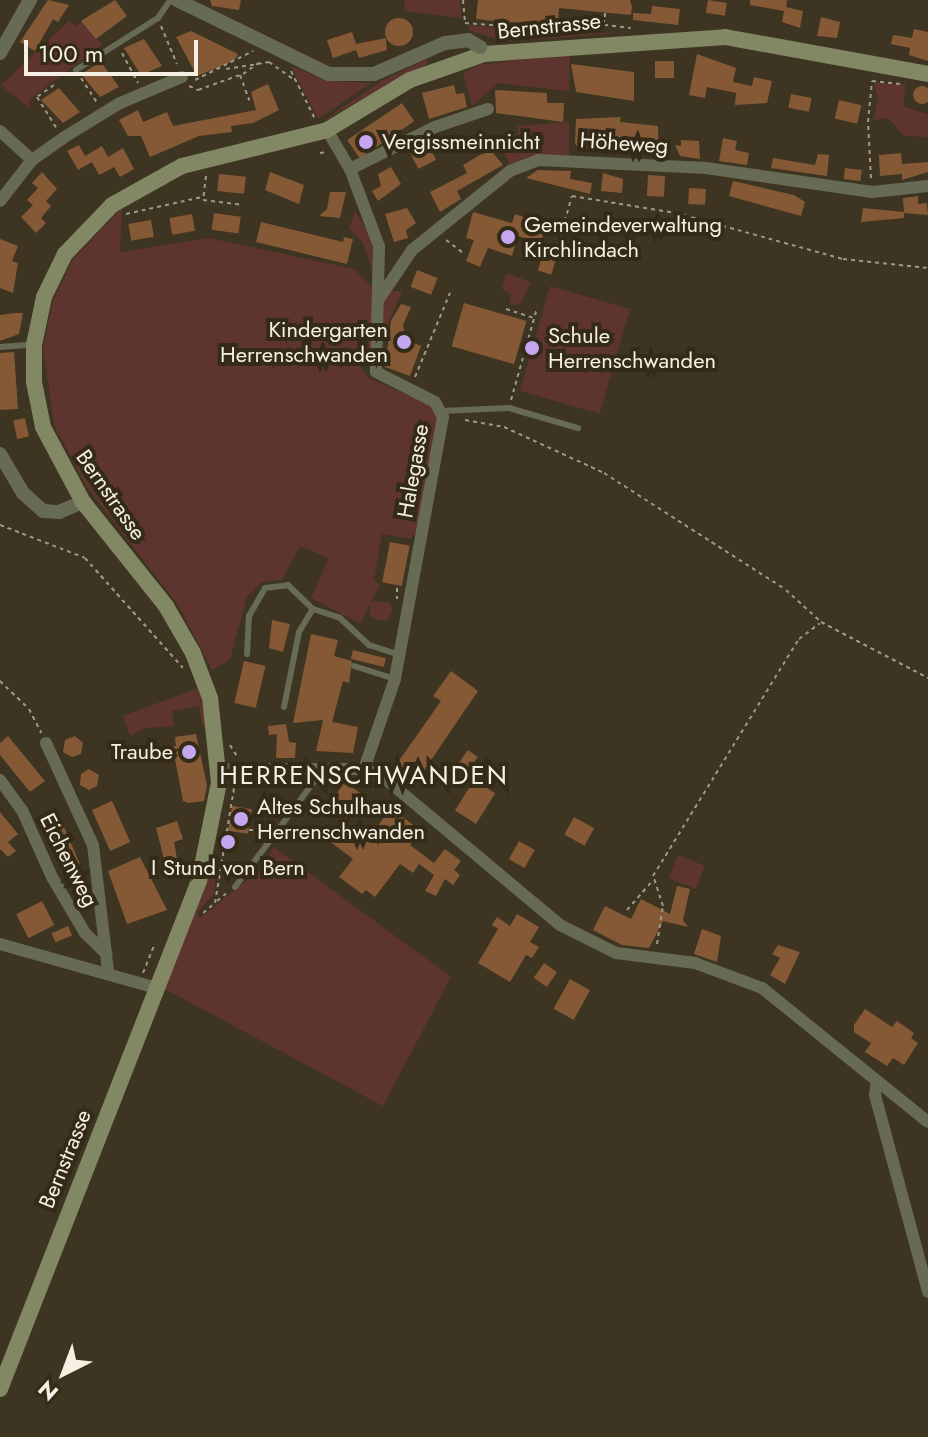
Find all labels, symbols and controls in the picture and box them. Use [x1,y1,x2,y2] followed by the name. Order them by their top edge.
[496,7,602,45] street label: Bernstrasse
[28,24,202,74] scale bar
[38,36,104,71] text: 100 m
[579,127,669,159] street label: Höheweg
[382,129,540,155] place label: Vergissmeinnicht
[357,133,375,151] marker: Vergissmeinnicht
[524,211,722,262] place label: Gemeindeverwaltung Kirchlindach
[499,228,517,246] marker: Gemeindeverwaltung Kirchlindach
[220,316,388,368] place label: Kindergarten Herrenschwanden
[548,322,716,374] place label: Schule Herrenschwanden
[395,333,413,351] marker: Kindergarten Herrenschwanden
[523,339,541,357] marker: Schule Herrenschwanden
[392,422,434,520] street label: Halegasse
[70,445,152,545] street label: Bernstrasse
[111,739,173,765] place label: Traube
[180,743,198,761] marker: Traube
[219,760,509,792] district label: HERRENSCHWANDEN
[257,793,425,844] place label: Altes Schulhaus Herrenschwanden
[34,809,104,911] street label: Eichenweg
[232,810,250,828] marker: Altes Schulhaus Herrenschwanden
[219,833,237,851] marker: I Stund von Bern
[151,855,305,881] place label: I Stund von Bern
[33,1106,97,1212] street label: Bernstrasse
[24,1333,104,1413] north arrow
[31,1373,65,1409] text: N

